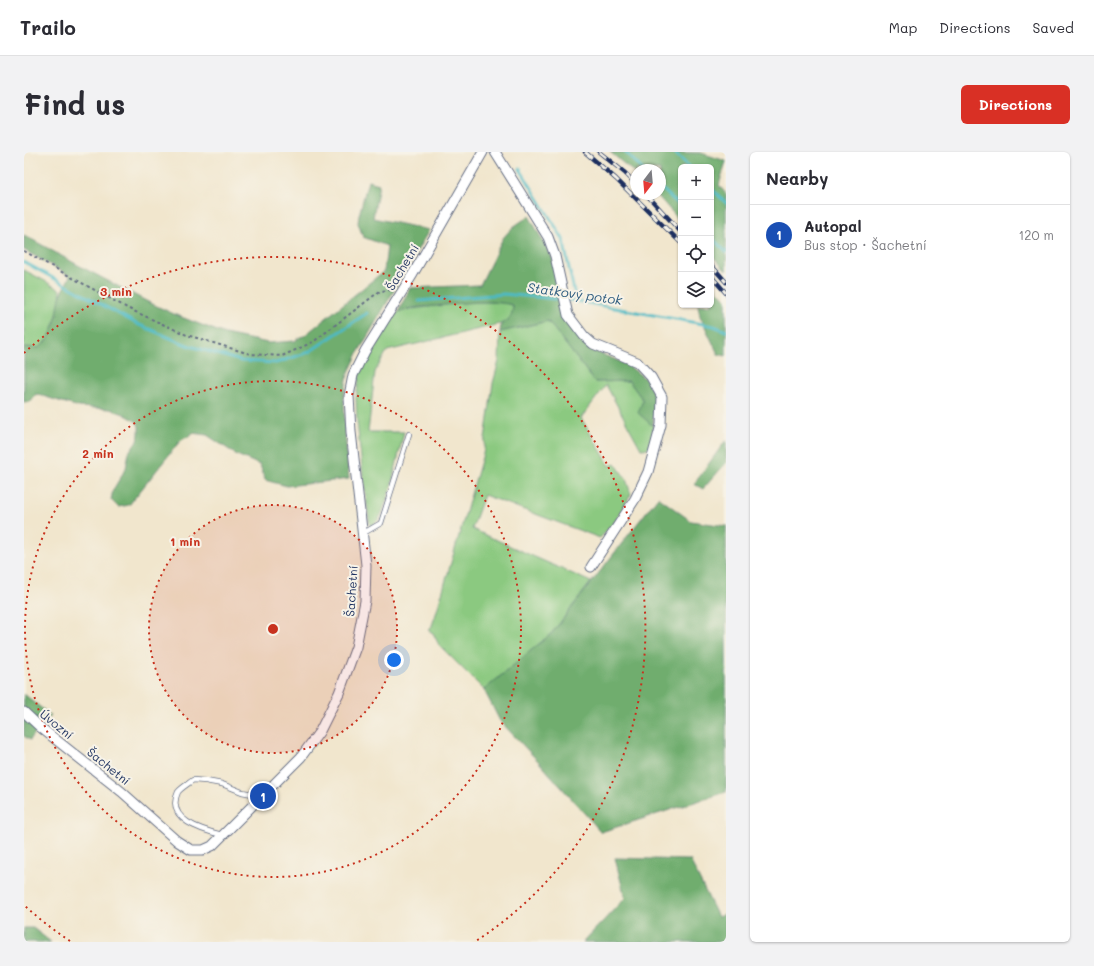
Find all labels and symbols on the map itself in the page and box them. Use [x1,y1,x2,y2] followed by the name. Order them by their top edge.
[630,164,666,200] north arrow
[382,241,422,293] street label: Šachetní
[527,278,624,308] water label: Statkový potok
[100,283,132,299] text: 3 min
[82,445,114,461] text: 2 min
[170,533,200,549] text: 1 min
[341,565,361,617] street label: Šachetní
[266,622,280,636] centre of rings
[384,650,404,670] your location
[37,706,77,742] street label: Úvozní
[84,744,134,788] street label: Šachetní
[250,781,276,811] pin: 1

